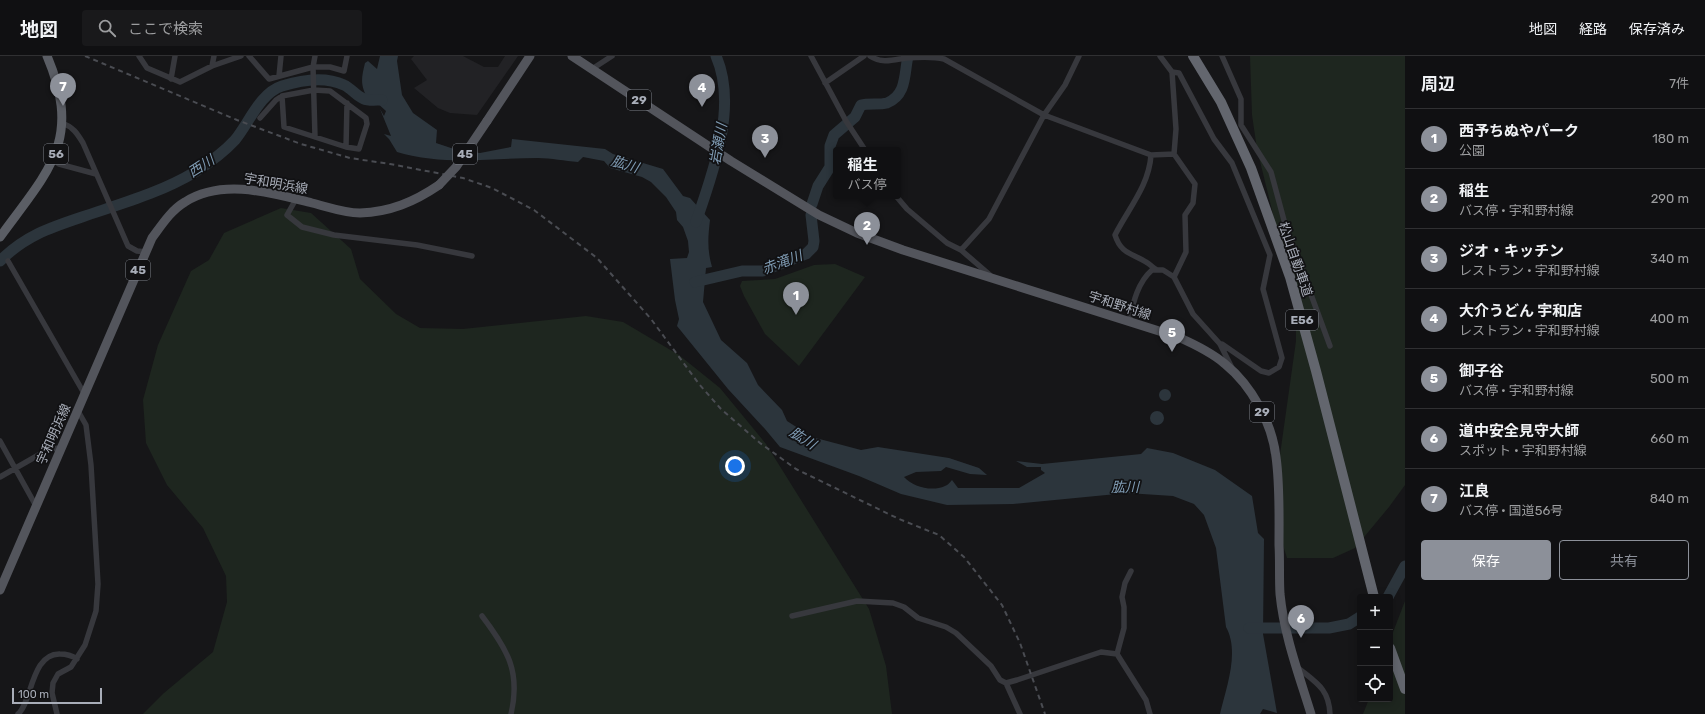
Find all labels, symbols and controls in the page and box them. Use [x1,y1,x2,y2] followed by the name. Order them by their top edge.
[82,10,362,46] search box
[96,17,118,39] icon: search
[20,18,58,41] text: 地図
[128,20,203,38] text: ここで検索
[1529,21,1557,38] text: 地図
[1579,21,1607,38] text: 経路
[1629,21,1685,38] text: 保存済み
[50,73,76,106] pin: 7
[689,74,715,107] pin: 4
[1421,74,1455,94] text: 周辺
[1669,76,1689,91] text: 7件
[627,90,651,110] road number: 29
[706,120,731,166] water label: 岩瀬川
[1459,122,1579,140] text: 西予ちぬやパーク
[752,125,778,158] pin: 3
[1431,131,1437,146] text: 1
[1652,131,1689,146] text: 180 m
[1459,143,1485,158] text: 公園
[44,144,68,164] road number: 56
[453,144,477,164] road number: 45
[833,147,901,199] popup
[185,151,219,181] water label: 西川
[609,152,643,177] water label: 肱川
[847,156,878,174] text: 稲生
[243,170,309,197] street label: 宇和明浜線
[847,177,887,192] text: バス停
[1459,182,1489,200] text: 稲生
[1430,191,1438,206] text: 2
[1651,191,1689,206] text: 290 m
[1459,203,1574,218] text: バス停 · 宇和野村線
[854,212,880,245] pin: 2
[1276,220,1315,298] street label: 松山自動車道
[1459,242,1564,260] text: ジオ・キッチン
[760,246,807,278] water label: 赤滝川
[1430,251,1438,266] text: 3
[1650,251,1689,266] text: 340 m
[126,260,150,280] road number: 45
[1459,263,1600,278] text: レストラン · 宇和野村線
[783,282,809,315] pin: 1
[1087,288,1153,323] street label: 宇和野村線
[1459,302,1582,320] text: 大介うどん 宇和店
[1286,310,1318,330] road number: E56
[1430,311,1438,326] text: 4
[1650,311,1689,326] text: 400 m
[1159,319,1185,352] pin: 5
[1459,323,1600,338] text: レストラン · 宇和野村線
[1459,362,1504,380] text: 御子谷
[1430,371,1438,386] text: 5
[1650,371,1689,386] text: 500 m
[1459,383,1574,398] text: バス停 · 宇和野村線
[33,401,74,467] street label: 宇和明浜線
[1250,402,1274,422] road number: 29
[1459,422,1579,440] text: 道中安全見守大師
[786,424,821,454] water label: 肱川
[1430,431,1438,446] text: 6
[1650,431,1689,446] text: 660 m
[1459,443,1587,458] text: スポット · 宇和野村線
[725,456,745,476] your location
[1111,479,1141,496] water label: 肱川
[1459,482,1489,500] text: 江良
[1430,491,1438,506] text: 7
[1650,491,1689,506] text: 840 m
[1459,503,1563,518] text: バス停 · 国道56号
[1421,540,1551,580] button: 保存
[1559,540,1689,580] button: 共有
[1357,594,1393,702] map controls
[1357,594,1393,630] button: +
[1288,605,1314,638] pin: 6
[1357,630,1393,666] button: −
[1357,666,1393,702] button: locate
[12,686,102,705] scale bar
[18,688,49,701] text: 100 m

